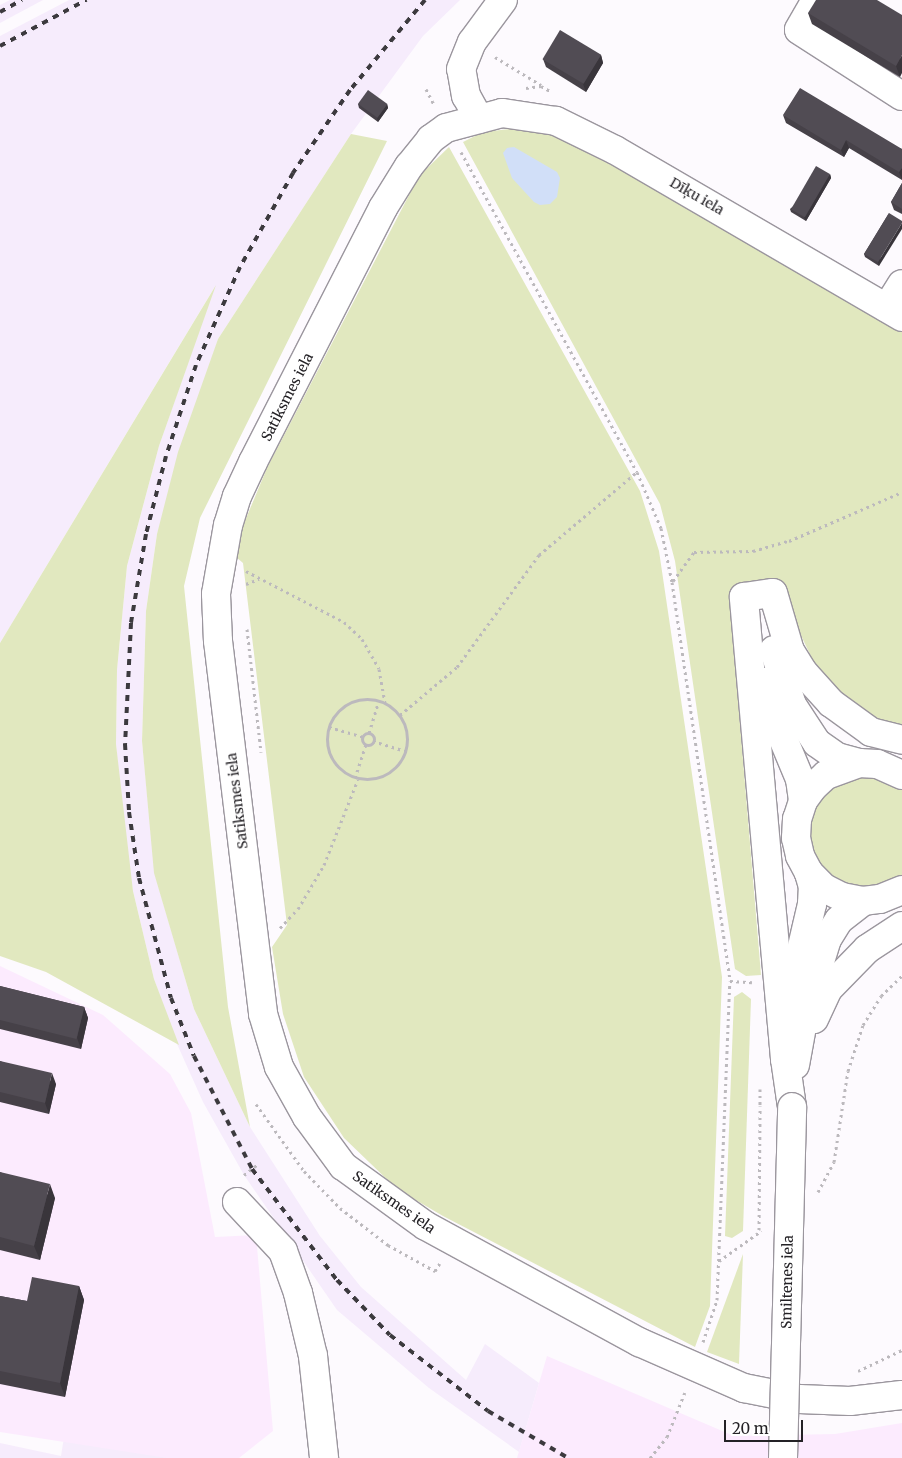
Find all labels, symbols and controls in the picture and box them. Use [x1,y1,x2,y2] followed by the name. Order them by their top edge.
[667,174,727,218] street label: Dīķu iela
[258,350,316,444] street label: Satiksmes iela
[223,752,251,850] street label: Satiksmes iela
[350,1167,438,1237] street label: Satiksmes iela
[778,1235,796,1329] street label: Smiltenes iela
[727,1410,806,1442] scale bar
[732,1419,769,1438] text: 20 m

